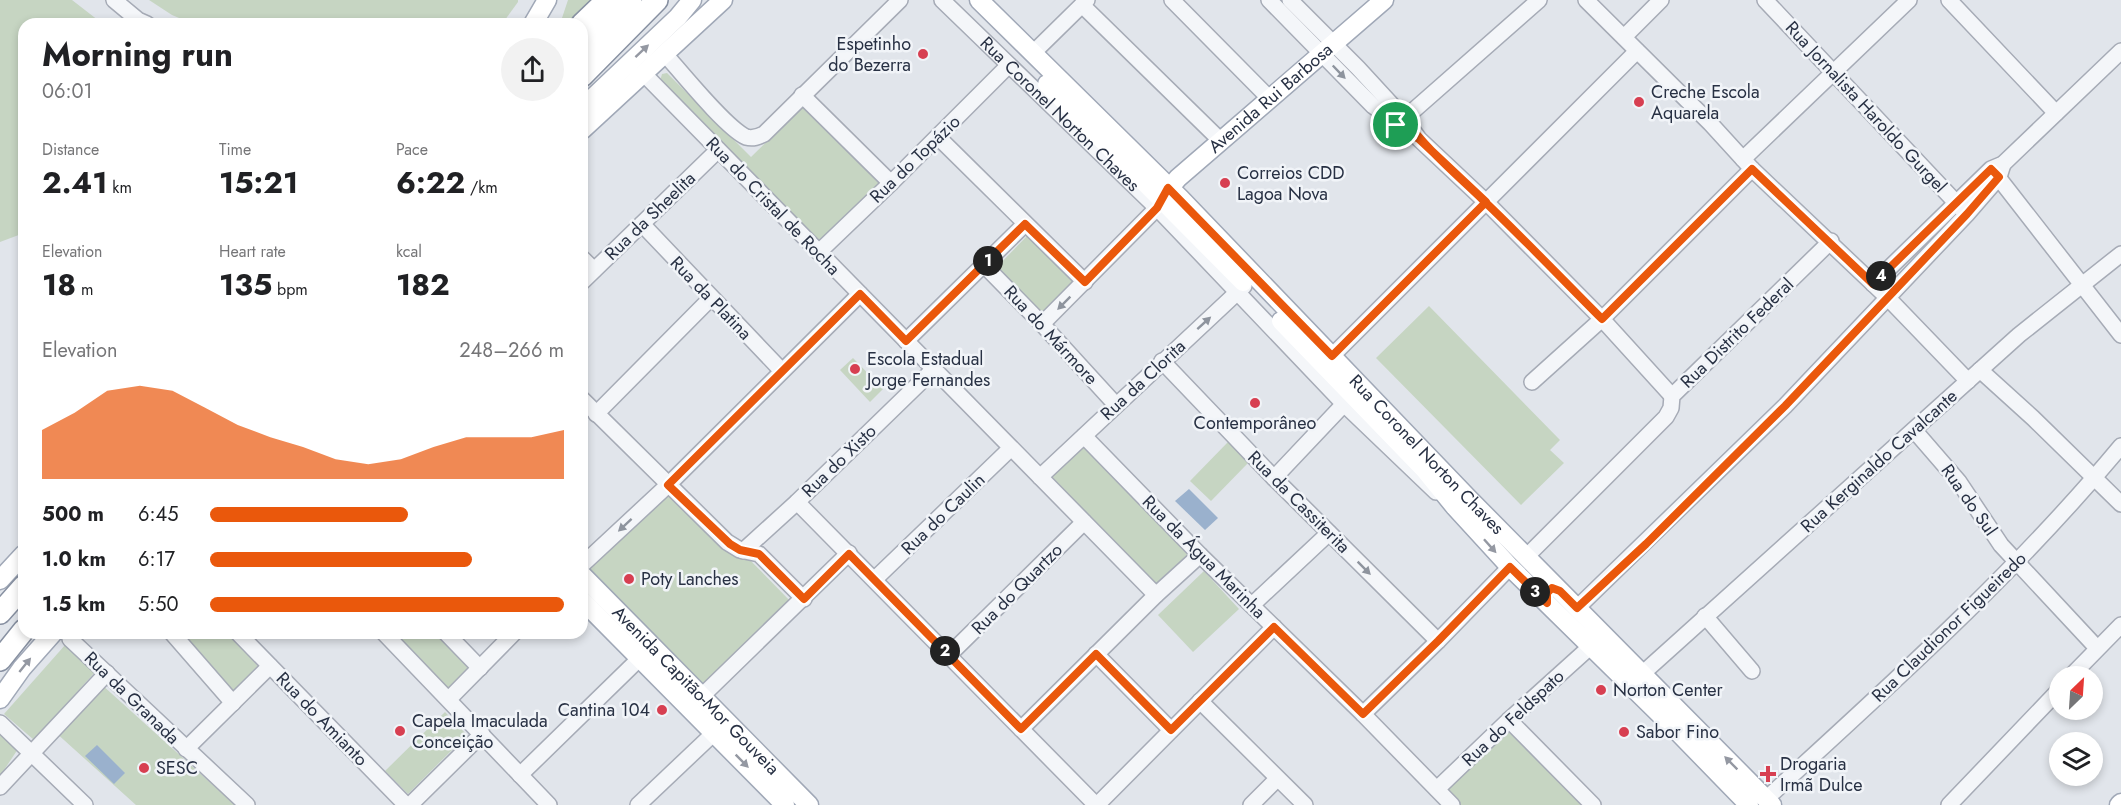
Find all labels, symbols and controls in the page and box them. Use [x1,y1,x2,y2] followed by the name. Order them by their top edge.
[1779,15,1953,199] street label: Rua Jornalista Haroldo Gurgel
[42,31,233,78] text: Morning run
[828,31,911,78] place label: Espetinho do Bezerra
[974,31,1146,198] street label: Rua Coronel Norton Chaves
[1203,37,1338,159] street label: Avenida Rui Barbosa
[501,38,564,101] button: share
[634,44,649,58] one-way arrow
[916,47,930,61] marker: Espetinho do Bezerra
[1332,64,1346,78] one-way arrow
[42,77,93,106] text: 06:01
[1651,79,1760,126] place label: Creche Escola Aquarela
[1632,95,1646,109] marker: Creche Escola Aquarela
[1370,99,1421,150] pin
[1379,108,1412,141] icon: arrive
[864,109,966,209] street label: Rua do Topázio
[700,131,846,281] street label: Rua do Cristal de Rocha
[42,138,99,161] text: Distance
[219,138,251,161] text: Time
[396,138,428,161] text: Pace
[1237,160,1344,207] place label: Correios CDD Lagoa Nova
[42,161,108,204] text: 2.41
[219,161,298,204] text: 15:21
[396,161,465,204] text: 6:22
[599,166,701,266] street label: Rua da Sheelita
[108,176,132,199] text: km
[465,176,498,199] text: /km
[1218,176,1232,190] marker: Correios CDD Lagoa Nova
[42,240,102,263] text: Elevation
[219,240,286,263] text: Heart rate
[396,240,422,263] text: kcal
[973,246,1003,276] pin: 1
[984,249,992,272] text: 1
[664,250,758,346] street label: Rua da Platina
[1866,261,1896,291] pin: 4
[42,263,76,306] text: 18
[219,263,272,306] text: 135
[396,263,450,306] text: 182
[1875,264,1887,287] text: 4
[1674,272,1800,394] street label: Rua Distrito Federal
[76,278,93,301] text: m
[272,278,308,301] text: bpm
[998,279,1104,391] street label: Rua do Mármore
[1057,295,1071,310] one-way arrow
[1196,316,1211,330] one-way arrow
[1095,334,1191,426] street label: Rua da Clorita
[42,336,117,365] text: Elevation
[459,336,564,365] text: 248–266 m
[865,346,990,393] place label: Escola Estadual Jorge Fernandes
[848,362,862,376] marker: Escola Estadual Jorge Fernandes
[1343,369,1510,540] street label: Rua Coronel Norton Chaves
[1795,383,1963,539] street label: Rua Kerginaldo Cavalcante
[1248,396,1262,410] marker: Contemporâneo
[1194,410,1317,436] place label: Contemporâneo
[796,418,882,503] street label: Rua do Xisto
[1242,445,1356,559] street label: Rua da Cassiterita
[1935,459,2003,541] street label: Rua do Sul
[895,467,991,561] street label: Rua do Caulin
[1136,489,1272,625] street label: Rua da Água Marinha
[42,500,104,529] text: 500 m
[138,500,178,529] text: 6:45
[618,518,633,532] one-way arrow
[965,537,1069,641] street label: Rua do Quartzo
[1483,538,1496,553] one-way arrow
[42,545,106,574] text: 1.0 km
[138,545,175,574] text: 6:17
[1866,546,2032,708] street label: Rua Claudionor Figueiredo
[1357,561,1372,575] one-way arrow
[641,566,739,592] place label: Poty Lanches
[622,572,636,586] marker: Poty Lanches
[1520,577,1550,607] pin: 3
[1530,580,1540,603] text: 3
[42,590,105,619] text: 1.5 km
[138,590,179,619] text: 5:50
[606,600,785,781] street label: Avenida Capitão-Mor Gouveia
[930,636,960,666] pin: 2
[940,639,950,662] text: 2
[78,646,186,750] street label: Rua da Granada
[19,657,32,673] one-way arrow
[1456,664,1570,772] street label: Rua do Feldspato
[270,666,374,772] street label: Rua do Amianto
[2049,666,2103,720] north arrow
[2049,666,2103,786] map controls
[1613,677,1724,703] place label: Norton Center
[1594,683,1608,697] marker: Norton Center
[558,697,650,723] place label: Cantina 104
[655,703,669,717] marker: Cantina 104
[412,708,548,755] place label: Capela Imaculada Conceição
[1636,719,1719,745] place label: Sabor Fino
[393,724,407,738] marker: Capela Imaculada Conceição
[1617,725,1631,739] marker: Sabor Fino
[2049,732,2103,786] button: layers
[1780,751,1862,798] place label: Drogaria Irmã Dulce
[734,753,748,767] one-way arrow
[156,755,198,781] place label: SESC
[1725,757,1739,771] one-way arrow
[137,761,151,775] marker: SESC
[1761,767,1775,781] marker: Drogaria Irmã Dulce

